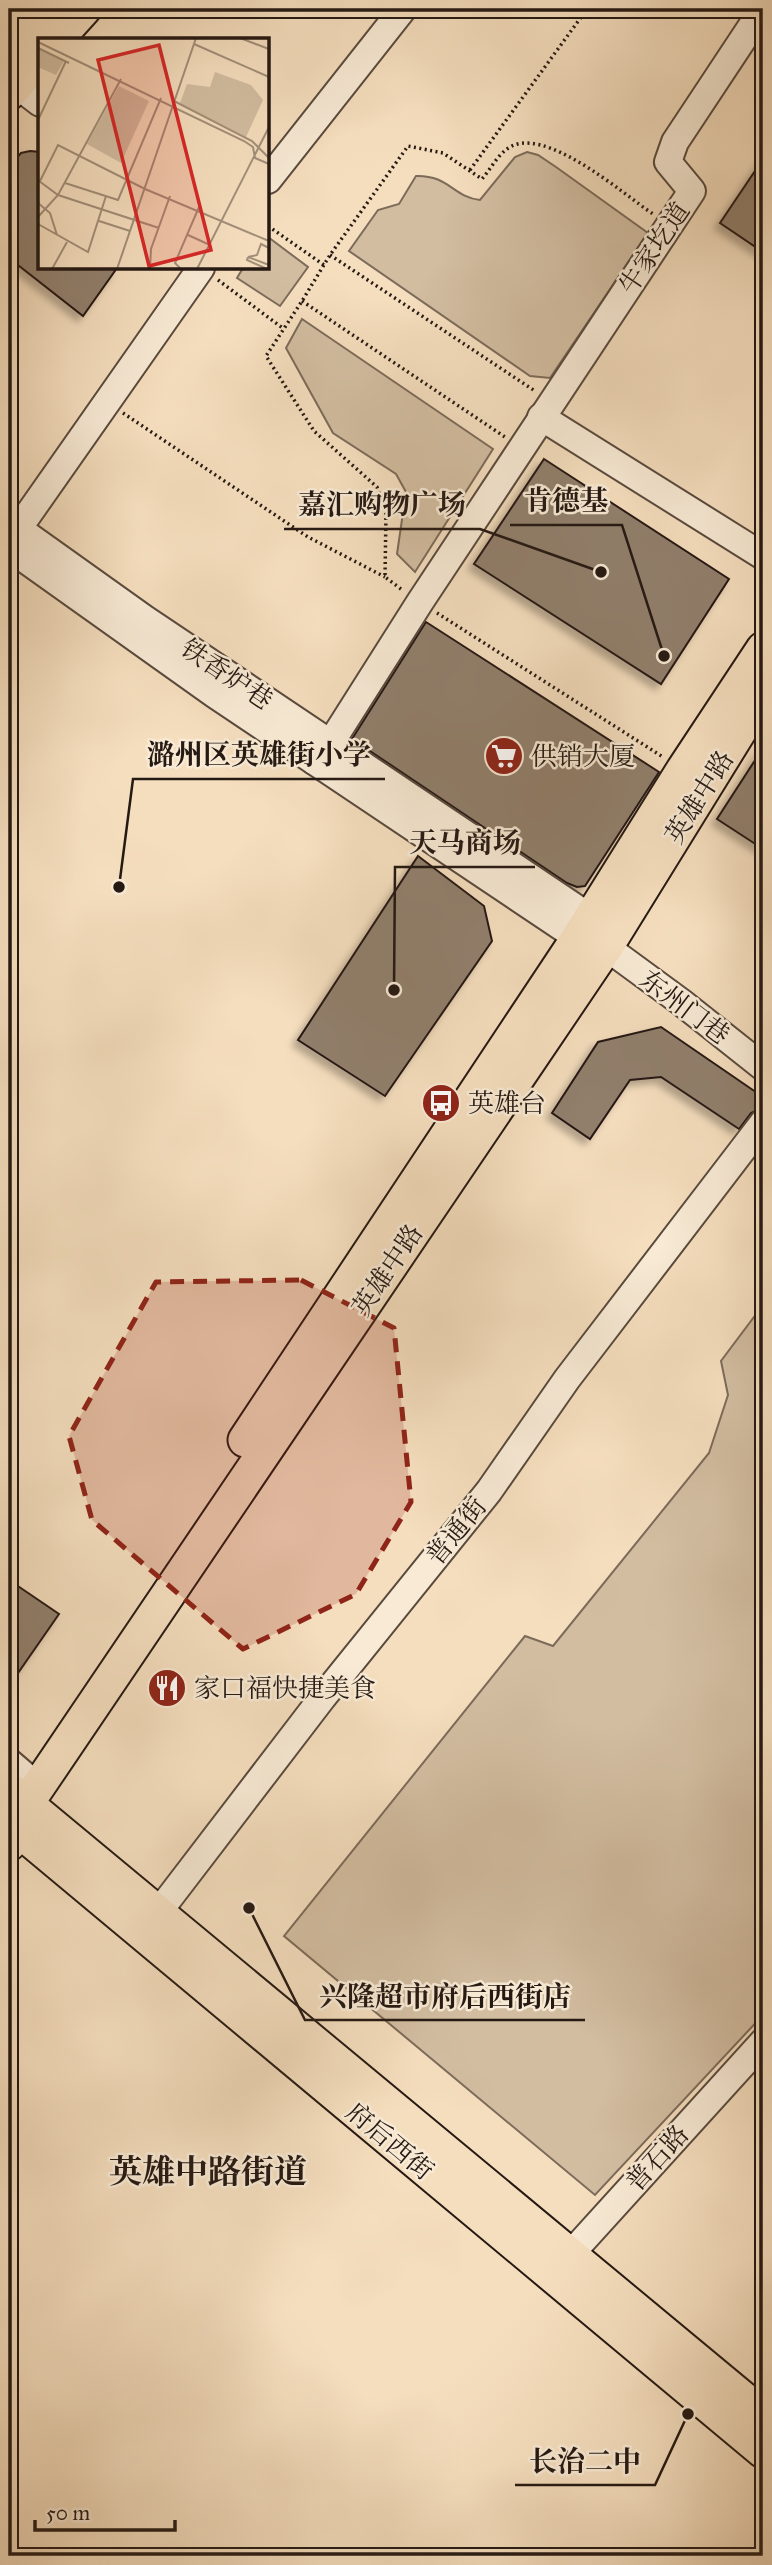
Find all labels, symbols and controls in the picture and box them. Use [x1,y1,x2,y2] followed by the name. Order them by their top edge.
[38,38,270,270] inset map
[612,196,696,300] street label: 牛家圪道
[510,476,622,525] callout: 肯德基
[284,480,480,529] callout: 嘉汇购物广场
[524,483,608,518] text: 肯德基
[298,487,466,522] text: 嘉汇购物广场
[175,632,279,716] street label: 铁香炉巷
[133,730,385,779] callout: 潞州区英雄街小学
[483,735,525,777] supermarket icon: 供销大厦
[147,737,371,772] text: 潞州区英雄街小学
[531,740,635,772] place label: 供销大厦
[658,744,740,850] street label: 英雄中路
[395,818,535,867] callout: 天马商场
[409,825,521,860] text: 天马商场
[634,963,736,1051] street label: 东州门巷
[420,1082,462,1124] bus stop icon: 英雄台
[468,1087,546,1119] place label: 英雄台
[345,1218,429,1322] street label: 英雄中路
[419,1491,493,1571] street label: 普通街
[146,1667,188,1709] restaurant icon: 家口福快捷美食
[194,1672,376,1704] place label: 家口福快捷美食
[305,1971,585,2020] callout: 兴隆超市府后西街店
[319,1979,571,2014] text: 兴隆超市府后西街店
[340,2095,440,2187] street label: 府后西街
[619,2118,695,2198] street label: 普石路
[109,2152,307,2192] district label: 英雄中路街道
[515,2436,655,2485] callout: 长治二中
[529,2444,641,2479] text: 长治二中
[35,2488,175,2532] scale bar
[46,2500,91,2526] text: 50 m

